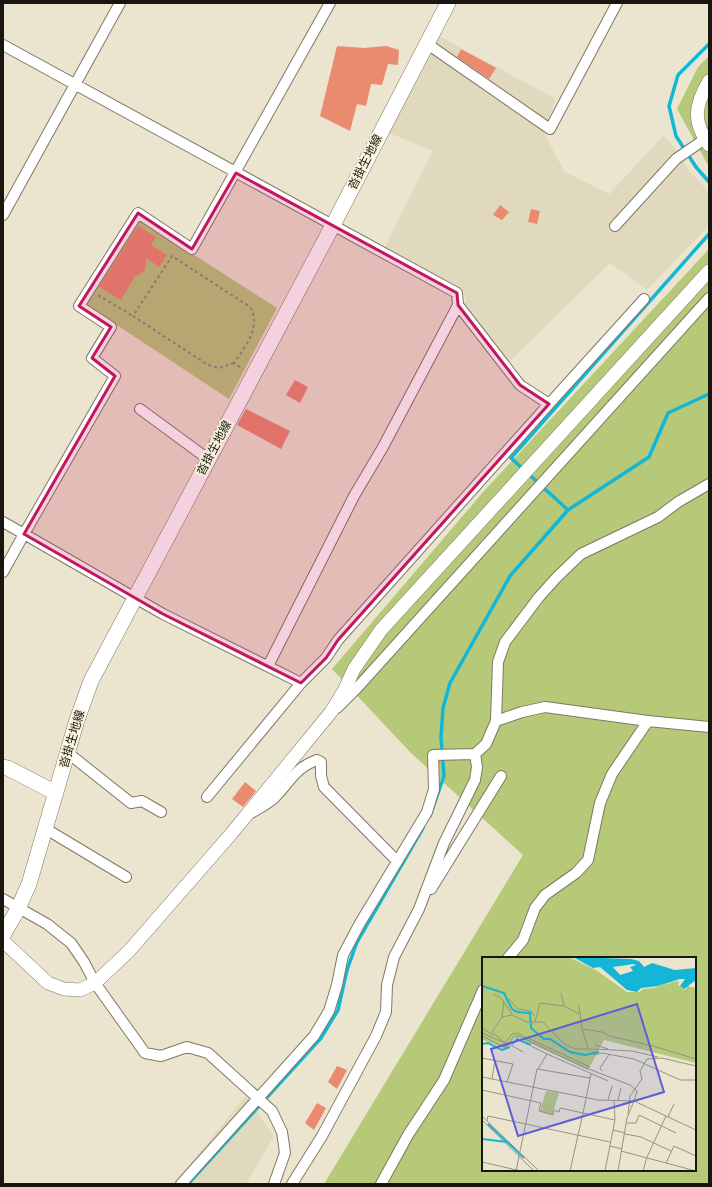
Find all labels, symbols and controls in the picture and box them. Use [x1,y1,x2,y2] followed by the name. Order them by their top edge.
[345,132,385,192] street label: 沓掛生地線
[194,418,234,478] street label: 沓掛生地線
[57,708,87,770] street label: 沓掛生地線
[482,957,696,1171] inset map

